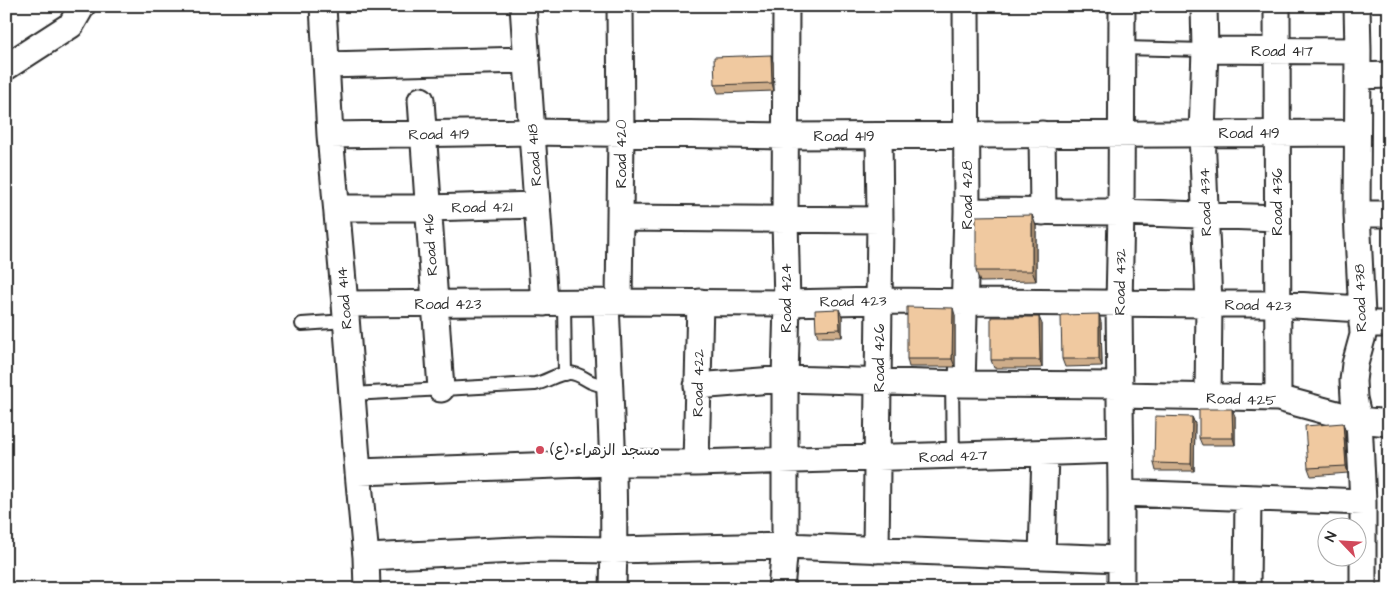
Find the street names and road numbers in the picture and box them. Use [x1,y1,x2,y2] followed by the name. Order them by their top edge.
[1251,41,1313,62] street label: Road 417
[611,119,632,188] street label: Road 420
[408,123,470,146] street label: Road 419
[522,123,547,187] street label: Road 418
[1218,123,1280,144] street label: Road 419
[813,126,875,147] street label: Road 419
[957,160,978,229] street label: Road 428
[1194,167,1217,237] street label: Road 434
[1267,168,1288,236] street label: Road 436
[451,196,513,219] street label: Road 421
[418,213,443,277] street label: Road 416
[1109,248,1132,316] street label: Road 432
[776,263,797,333] street label: Road 424
[1349,263,1372,332] street label: Road 438
[331,266,358,330] street label: Road 414
[819,290,887,313] street label: Road 423
[415,294,482,315] street label: Road 423
[1224,294,1292,317] street label: Road 423
[869,323,890,392] street label: Road 426
[687,348,710,417] street label: Road 422
[1206,388,1277,411] street label: Road 425
[918,445,988,468] street label: Road 427

